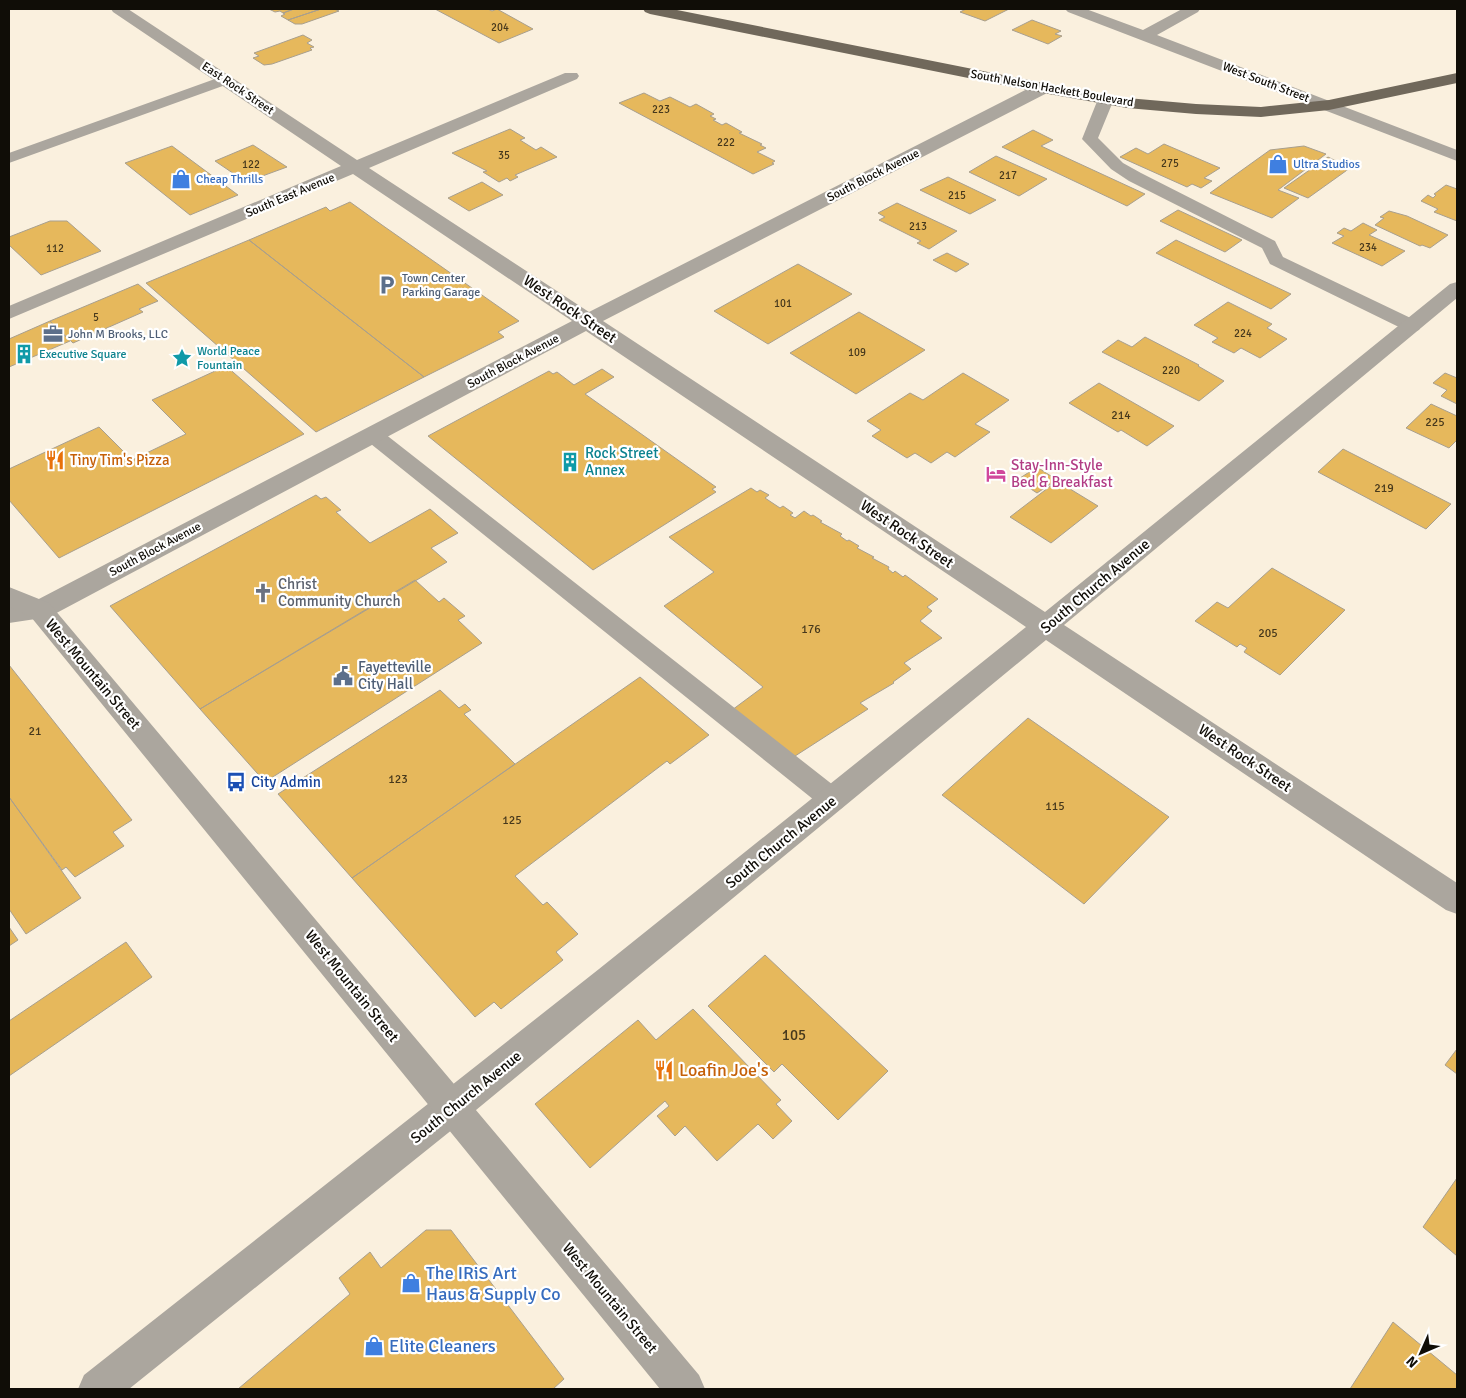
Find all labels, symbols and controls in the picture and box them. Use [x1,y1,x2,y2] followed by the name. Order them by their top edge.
[491,21,509,34] house number: 204
[199,59,277,118] street label: East Rock Street
[1220,59,1311,106] street label: West South Street
[969,67,1135,110] street label: South Nelson Hackett Boulevard
[652,103,670,116] house number: 223
[717,136,735,149] house number: 222
[825,146,922,205] street label: South Block Avenue
[498,149,510,162] house number: 35
[1267,153,1289,175] shop icon: Ultra Studios
[1161,157,1179,170] house number: 275
[1293,157,1360,172] place label: Ultra Studios
[242,158,260,171] house number: 122
[170,168,192,190] shop icon: Cheap Thrills
[999,169,1017,182] house number: 217
[243,170,337,221] street label: South East Avenue
[196,172,263,187] place label: Cheap Thrills
[948,189,966,202] house number: 215
[909,220,927,233] house number: 213
[1359,241,1377,254] house number: 234
[46,242,64,255] house number: 112
[402,271,480,300] place label: Town Center Parking Garage
[520,271,620,347] street label: West Rock Street
[376,274,398,296] parking icon: Town Center Parking Garage
[774,297,792,310] house number: 101
[93,311,99,324] house number: 5
[42,323,64,345] office icon: John M Brooks, LLC
[68,327,168,342] place label: John M Brooks, LLC
[1234,327,1252,340] house number: 224
[465,331,562,392] street label: South Block Avenue
[13,343,35,365] building icon: Executive Square
[197,344,260,373] place label: World Peace Fountain
[848,346,866,359] house number: 109
[39,347,127,362] place label: Executive Square
[171,347,193,369] place icon: World Peace Fountain
[1162,364,1180,377] house number: 220
[1111,408,1131,423] house number: 214
[1425,415,1445,430] house number: 225
[585,444,659,479] place label: Rock Street Annex
[44,449,66,471] restaurant icon: Tiny Tim's Pizza
[70,451,170,469] place label: Tiny Tim's Pizza
[559,451,581,473] building icon: Rock Street Annex
[1011,456,1113,491] place label: Stay-Inn-Style Bed & Breakfast
[985,463,1007,485] hotel icon: Stay-Inn-Style Bed & Breakfast
[1374,481,1394,496] house number: 219
[857,496,957,572] street label: West Rock Street
[107,519,204,580] street label: South Block Avenue
[1037,535,1153,637] street label: South Church Avenue
[278,575,401,610] place label: Christ Community Church
[252,582,274,604] church icon: Christ Community Church
[42,615,144,733] street label: West Mountain Street
[801,622,821,637] house number: 176
[1258,626,1278,641] house number: 205
[358,658,431,693] place label: Fayetteville City Hall
[332,665,354,687] public building icon: Fayetteville City Hall
[1195,720,1295,796] street label: West Rock Street
[29,724,41,739] house number: 21
[225,771,247,793] bus stop icon: City Admin
[388,772,408,787] house number: 123
[251,773,321,791] place label: City Admin
[722,792,840,892] street label: South Church Avenue
[1045,799,1065,814] house number: 115
[502,813,522,828] house number: 125
[301,926,403,1046] street label: West Mountain Street
[782,1026,806,1044] house number: 105
[407,1047,525,1147] street label: South Church Avenue
[653,1059,675,1081] restaurant icon: Loafin Joe's
[679,1059,769,1081] place label: Loafin Joe's
[559,1239,661,1357] street label: West Mountain Street
[426,1262,561,1305] place label: The IRiS Art Haus & Supply Co
[400,1272,422,1294] shop icon: The IRiS Art Haus & Supply Co
[1396,1328,1446,1378] north arrow
[363,1335,385,1357] shop icon: Elite Cleaners
[389,1335,496,1357] place label: Elite Cleaners
[1403,1352,1422,1371] text: N

